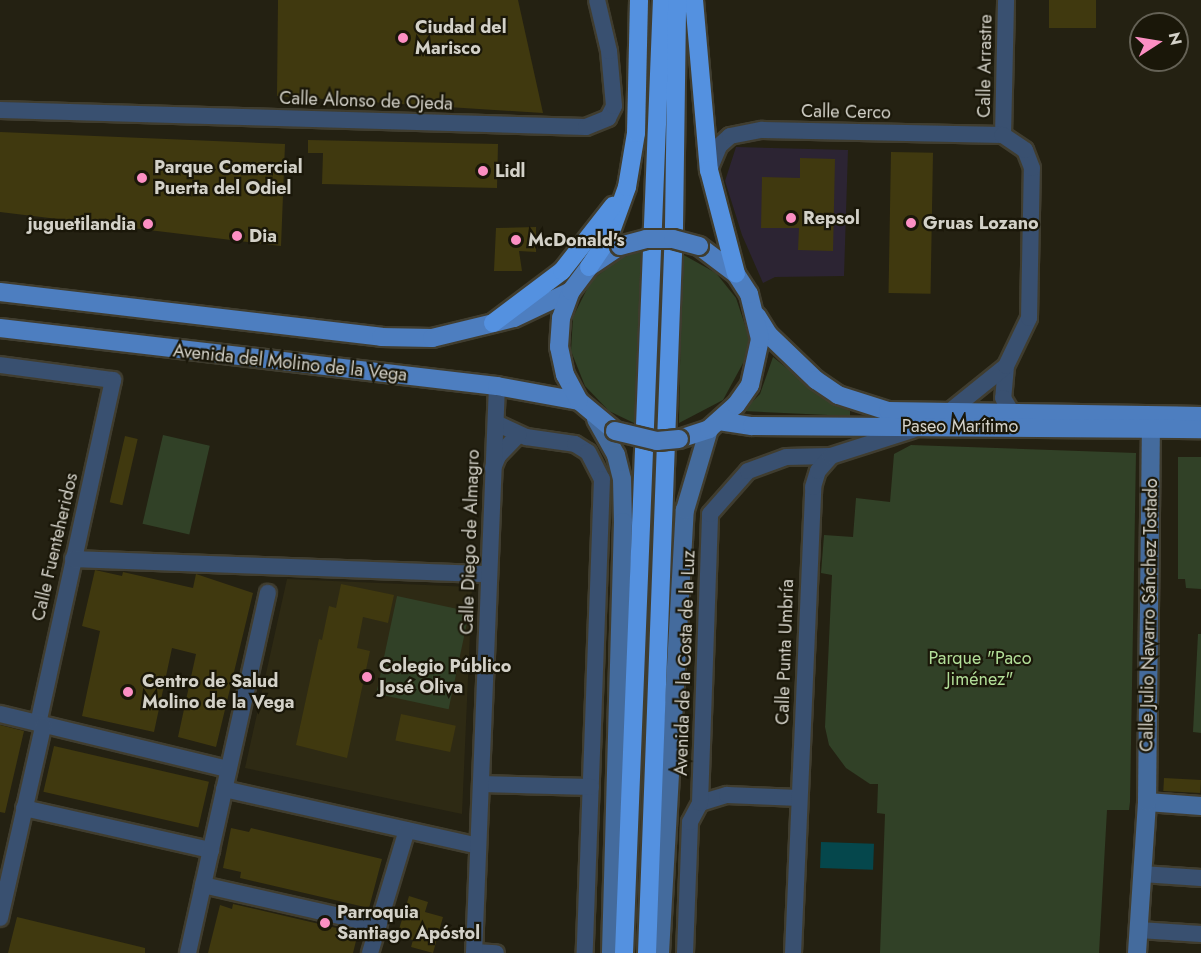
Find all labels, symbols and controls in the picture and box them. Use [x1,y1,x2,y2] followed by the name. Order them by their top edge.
[1129,12,1189,72] north arrow
[973,14,997,118] street label: Calle Arrastre
[415,17,507,60] place label: Ciudad del Marisco
[1163,30,1188,47] text: N
[396,31,410,45] marker: Ciudad del Marisco
[279,87,453,115] street label: Calle Alonso de Ojeda
[801,100,891,124] street label: Calle Cerco
[154,157,303,200] place label: Parque Comercial Puerta del Odiel
[495,160,525,182] place label: Lidl
[476,164,490,178] marker: Lidl
[135,171,149,185] marker: Parque Comercial Puerta del Odiel
[803,207,860,229] place label: Repsol
[784,211,798,225] marker: Repsol
[923,212,1039,234] place label: Gruas Lozano
[28,213,136,235] place label: juguetilandia
[904,216,918,230] marker: Gruas Lozano
[141,217,155,231] marker: juguetilandia
[249,225,277,247] place label: Dia
[230,229,244,243] marker: Dia
[528,229,625,251] place label: McDonald's
[509,233,523,247] marker: McDonald's
[172,340,408,386] street label: Avenida del Molino de la Vega
[902,415,1018,437] street label: Paseo Marítimo
[456,449,484,635] street label: Calle Diego de Almagro
[27,471,83,623] street label: Calle Fuenteheridos
[1136,478,1162,752] street label: Calle Julio Navarro Sánchez Tostado
[670,550,700,776] street label: Avenida de la Costa de la Luz
[772,579,798,725] street label: Calle Punta Umbría
[928,648,1032,690] park label: Parque "Paco Jiménez"
[379,656,511,698] place label: Colegio Público José Oliva
[360,670,374,684] marker: Colegio Público José Oliva
[142,671,294,714] place label: Centro de Salud Molino de la Vega
[119,683,137,701] marker: Centro de Salud Molino de la Vega
[337,902,480,944] place label: Parroquia Santiago Apóstol
[318,916,332,930] marker: Parroquia Santiago Apóstol

